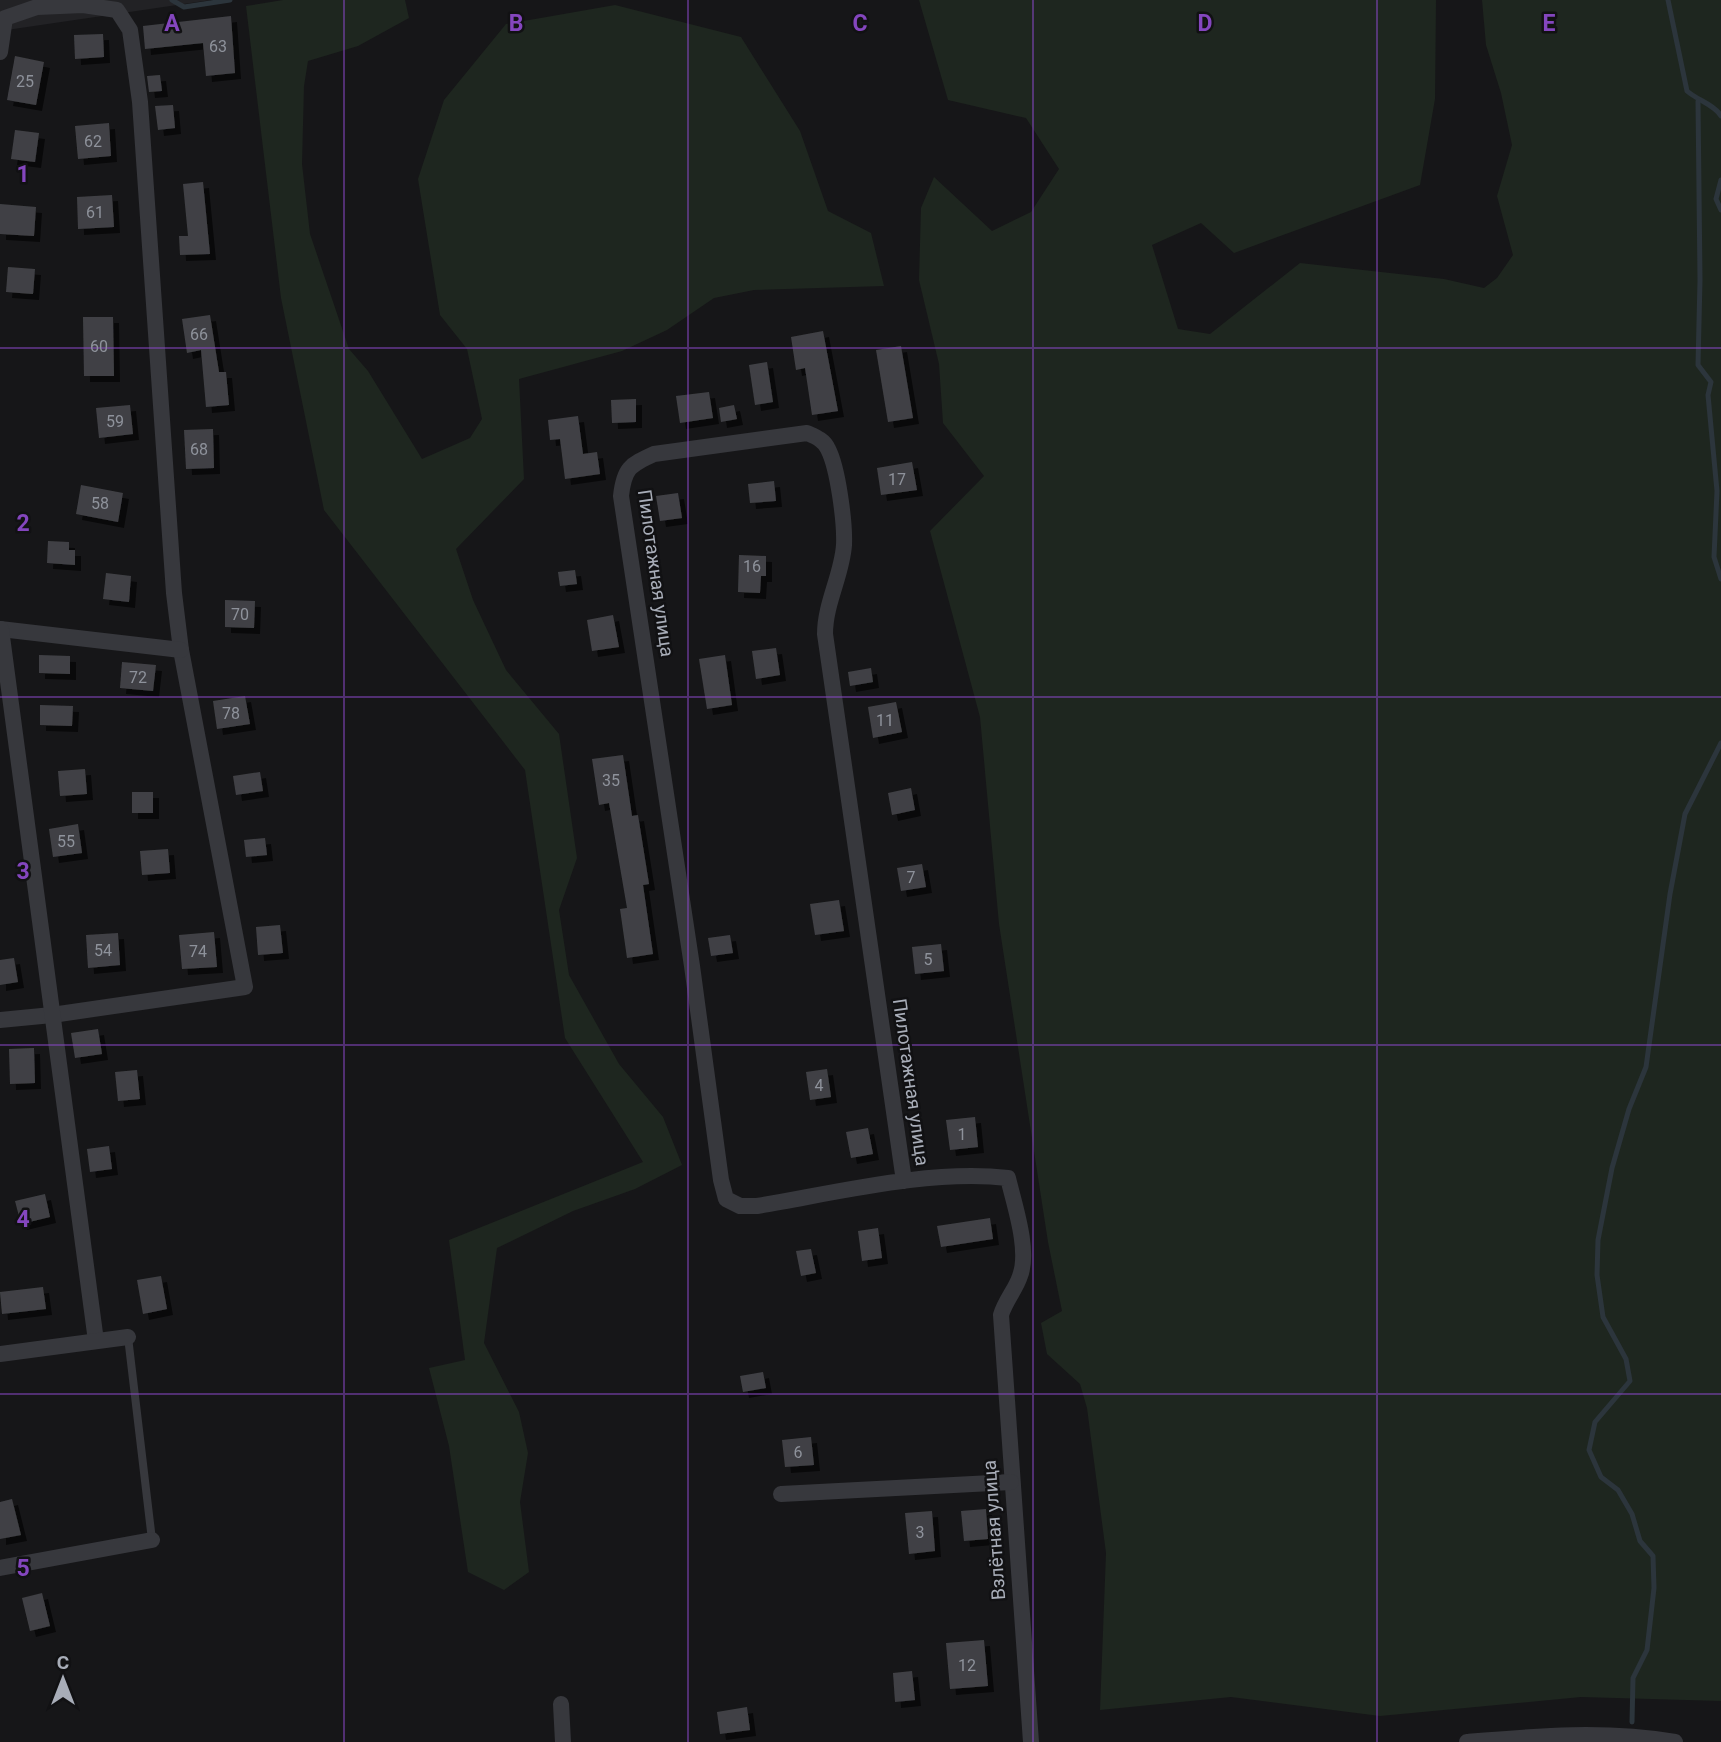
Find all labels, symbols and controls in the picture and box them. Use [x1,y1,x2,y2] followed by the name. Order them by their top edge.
[164,10,180,37] text: A
[509,10,523,37] text: B
[852,10,868,37] text: C
[1198,10,1212,37] text: D
[1543,10,1556,37] text: E
[209,37,227,56] house number: 63
[16,72,34,91] house number: 25
[84,132,102,151] house number: 62
[16,161,30,188] text: 1
[86,203,104,222] house number: 61
[190,325,208,344] house number: 66
[90,337,108,356] house number: 60
[106,412,124,431] house number: 59
[190,440,208,459] house number: 68
[888,470,906,489] house number: 17
[633,488,679,658] street label: Пилотажная улица
[91,494,109,513] house number: 58
[16,510,30,537] text: 2
[743,557,761,576] house number: 16
[231,605,249,624] house number: 70
[129,668,147,687] house number: 72
[222,704,240,723] house number: 78
[876,711,894,730] house number: 11
[602,771,620,790] house number: 35
[57,832,75,851] house number: 55
[16,858,30,885] text: 3
[907,868,916,887] house number: 7
[94,941,112,960] house number: 54
[189,942,207,961] house number: 74
[924,950,933,969] house number: 5
[888,997,934,1167] street label: Пилотажная улица
[815,1076,824,1095] house number: 4
[958,1125,967,1144] house number: 1
[16,1206,30,1233] text: 4
[794,1443,803,1462] house number: 6
[978,1459,1010,1601] street label: Взлётная улица
[916,1523,925,1542] house number: 3
[16,1555,30,1582] text: 5
[28,1644,98,1714] north arrow
[57,1651,69,1674] text: С
[958,1656,976,1675] house number: 12

